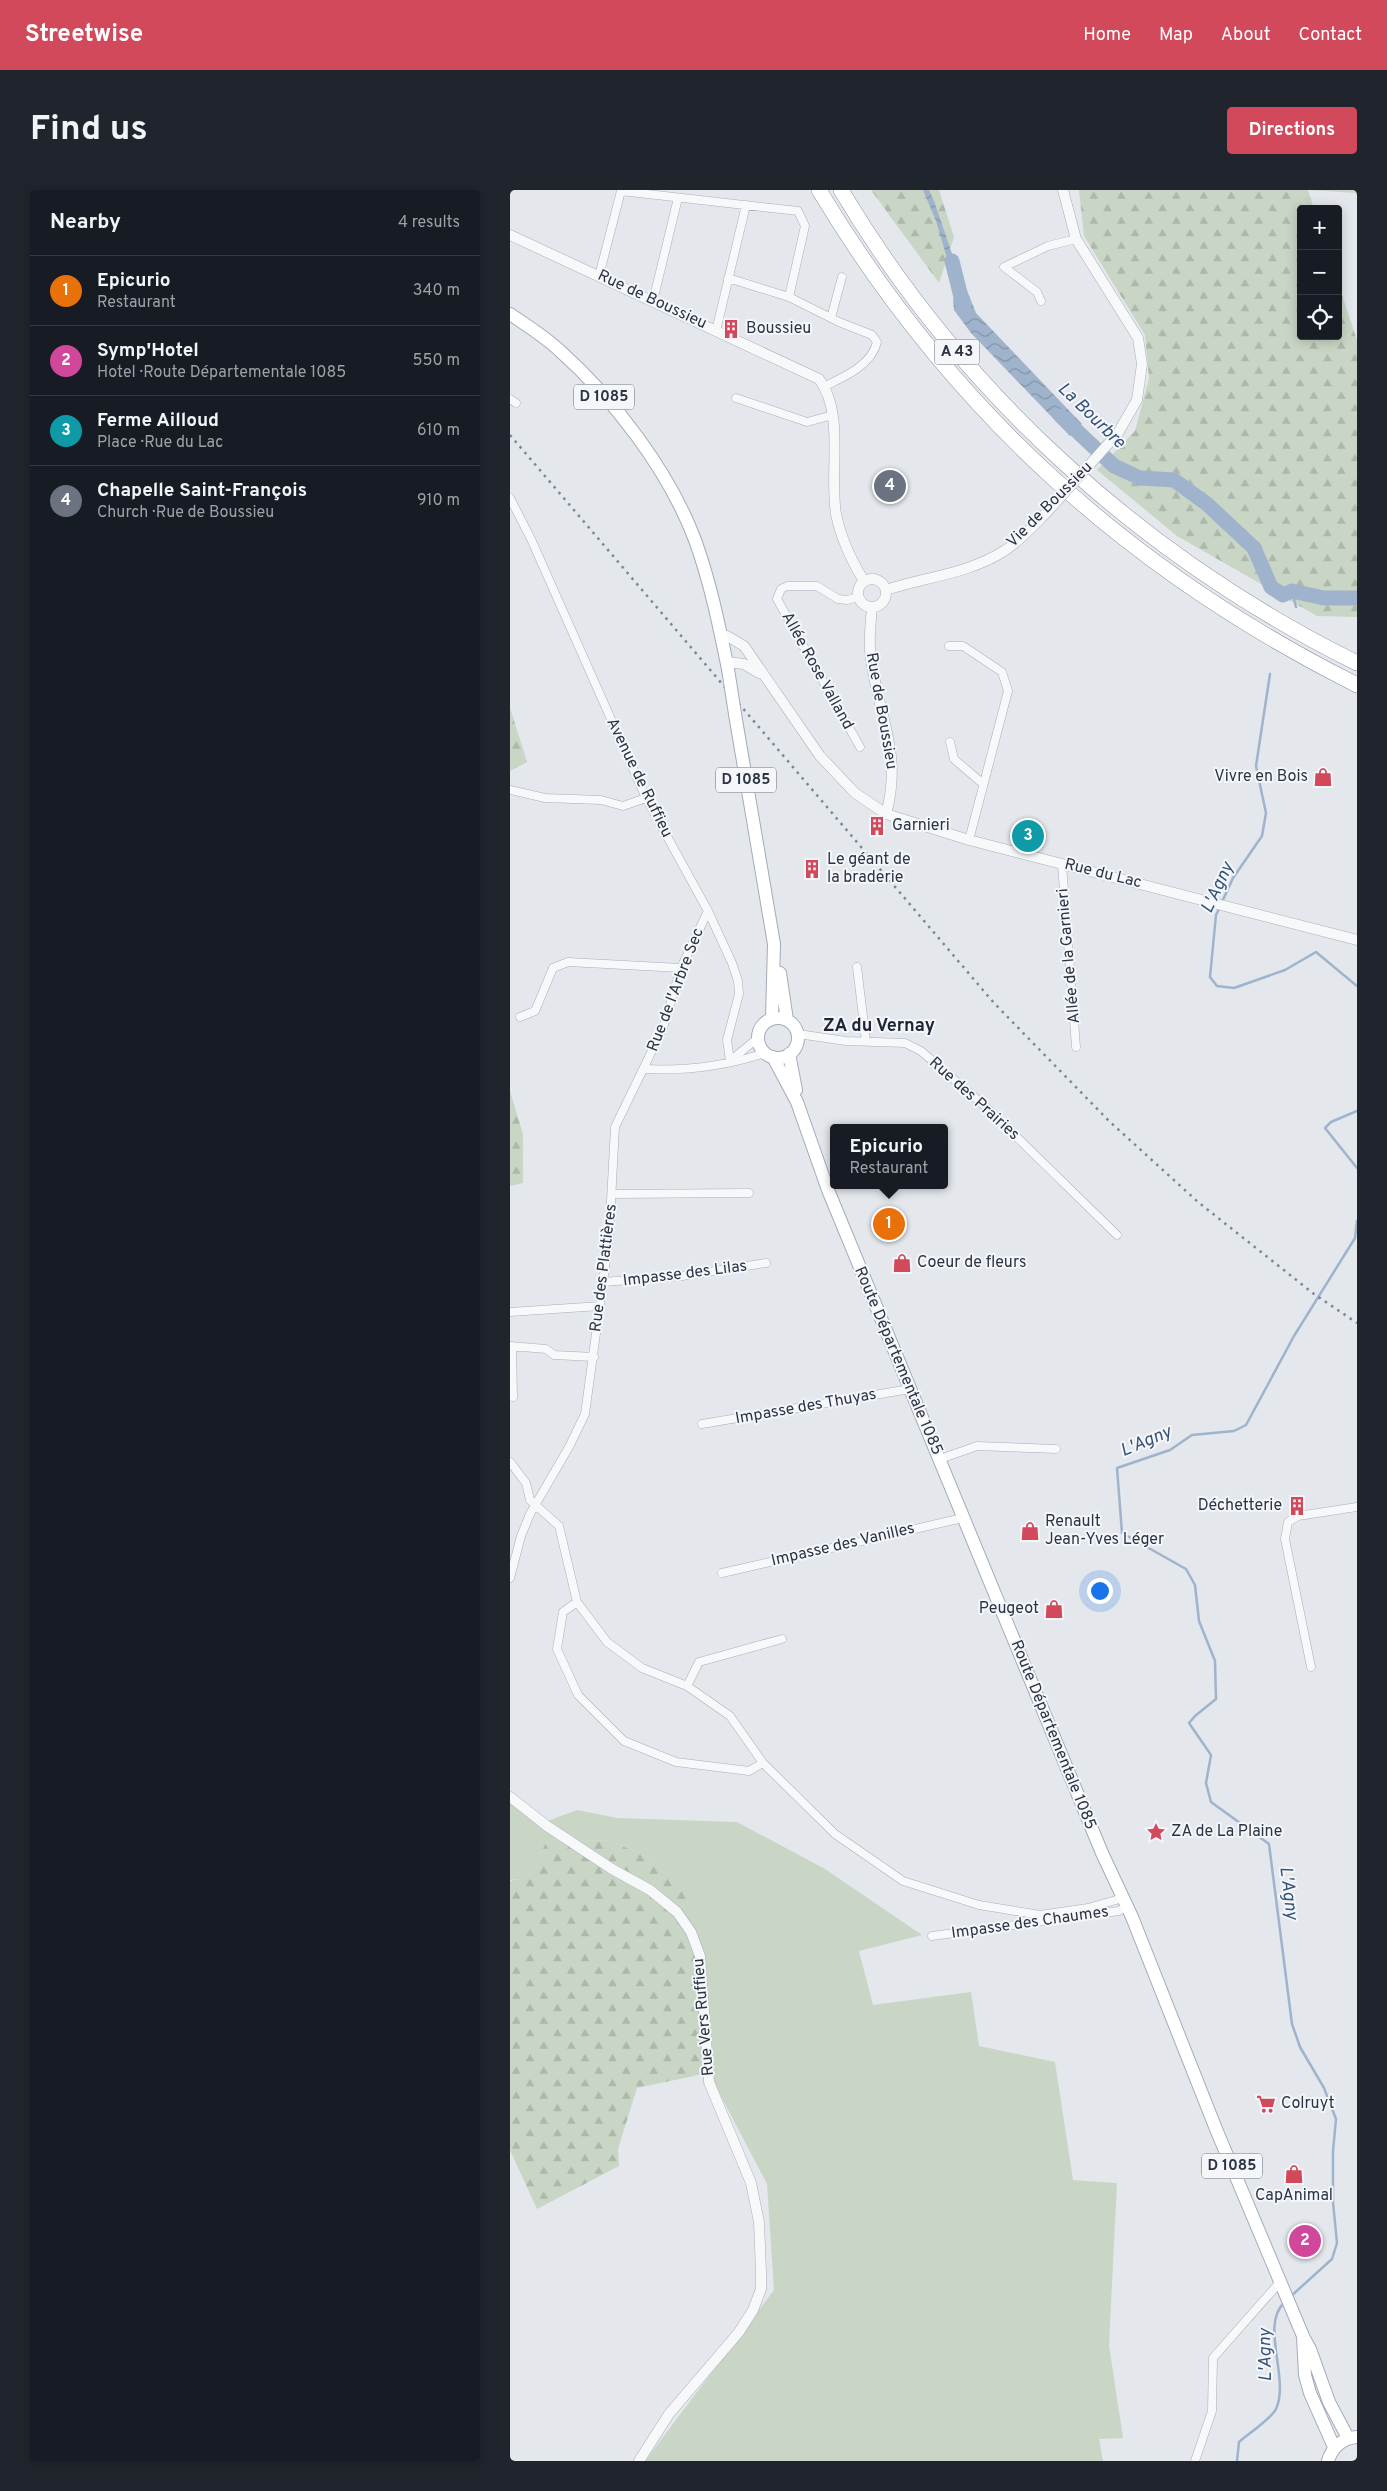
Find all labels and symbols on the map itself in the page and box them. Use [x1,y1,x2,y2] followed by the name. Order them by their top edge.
[594,266,710,334] street label: Rue de Boussieu
[720,318,742,340] building icon: Boussieu
[746,319,811,339] place label: Boussieu
[934,340,980,364] road number: A 43
[1052,378,1130,455] water label: La Bourbre
[574,384,634,410] road number: D 1085
[1003,458,1097,552] street label: Vie de Boussieu
[874,467,906,505] pin: 4
[776,609,858,733] street label: Allée Rose Valland
[861,651,901,771] street label: Rue de Boussieu
[601,715,677,841] street label: Avenue de Ruffieu
[1312,766,1334,788] shop icon: Vivre en Bois
[1214,767,1308,787] place label: Vivre en Bois
[716,768,776,792] road number: D 1085
[866,815,888,837] building icon: Garnieri
[892,816,950,836] place label: Garnieri
[1012,817,1044,855] pin: 3
[827,850,911,888] place label: Le géant de la braderie
[1062,855,1144,893] street label: Rue du Lac
[1196,857,1240,917] water label: L'Agny
[801,858,823,880] building icon: Le géant de la braderie
[1053,887,1085,1025] street label: Allée de la Garnieri
[643,925,709,1055] street label: Rue de l'Arbre Sec
[823,1015,935,1038] district label: ZA du Vernay
[925,1053,1023,1145] street label: Rue des Prairies
[586,1203,622,1333] street label: Rue des Plattières
[873,1205,905,1243] pin: 1
[891,1252,913,1274] shop icon: Coeur de fleurs
[917,1253,1027,1273] place label: Coeur de fleurs
[622,1256,748,1292] street label: Impasse des Lilas
[849,1264,947,1458] street label: Route Départementale 1085
[734,1385,878,1429] street label: Impasse des Thuyas
[1117,1420,1177,1463] water label: L'Agny
[1286,1495,1308,1517] building icon: Déchetterie
[1198,1496,1282,1516] place label: Déchetterie
[1045,1512,1164,1550] place label: Renault Jean-Yves Léger
[769,1519,917,1571] street label: Impasse des Vanilles
[1019,1520,1041,1542] shop icon: Renault Jean-Yves Léger
[1087,1578,1113,1604] your location
[1043,1598,1065,1620] shop icon: Peugeot
[979,1599,1039,1619] place label: Peugeot
[1006,1637,1100,1833] street label: Route Départementale 1085
[1145,1821,1167,1843] place icon: ZA de La Plaine
[1171,1822,1282,1842] place label: ZA de La Plaine
[1273,1865,1303,1923] water label: L'Agny
[950,1902,1110,1944] street label: Impasse des Chaumes
[689,1957,719,2077] street label: Rue Vers Ruffieu
[1255,2093,1277,2115] supermarket icon: Colruyt
[1281,2094,1334,2114] place label: Colruyt
[1202,2154,1262,2178] road number: D 1085
[1283,2163,1305,2185] shop icon: CapAnimal
[1255,2186,1333,2206] place label: CapAnimal
[1289,2222,1321,2260] pin: 2
[1254,2326,1278,2382] water label: L'Agny

